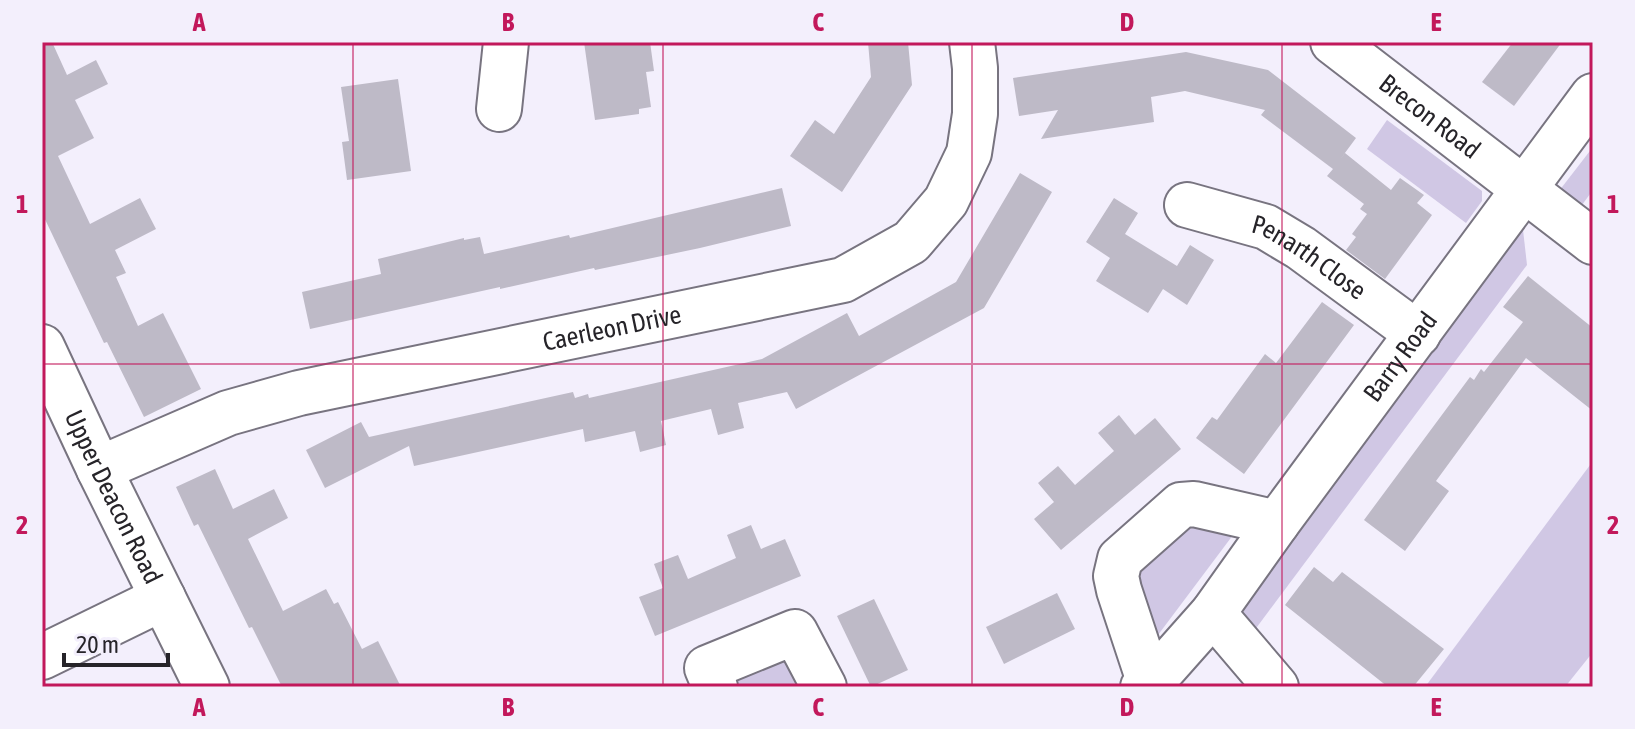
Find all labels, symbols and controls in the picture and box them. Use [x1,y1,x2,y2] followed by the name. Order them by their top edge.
[192,7,206,37] text: A
[502,7,515,37] text: B
[812,7,824,37] text: C
[1120,7,1134,37] text: D
[1430,7,1442,37] text: E
[1373,68,1486,165] street label: Brecon Road
[16,189,28,219] text: 1
[1607,189,1619,219] text: 1
[1249,209,1372,306] street label: Penarth Close
[540,299,684,357] street label: Caerleon Drive
[1357,306,1443,407] street label: Barry Road
[59,405,168,589] street label: Upper Deacon Road
[16,510,28,540] text: 2
[1607,510,1619,540] text: 2
[64,617,168,667] scale bar
[76,631,119,658] text: 20 m
[192,692,206,722] text: A
[502,692,515,722] text: B
[812,692,824,722] text: C
[1120,692,1134,722] text: D
[1430,692,1442,722] text: E

